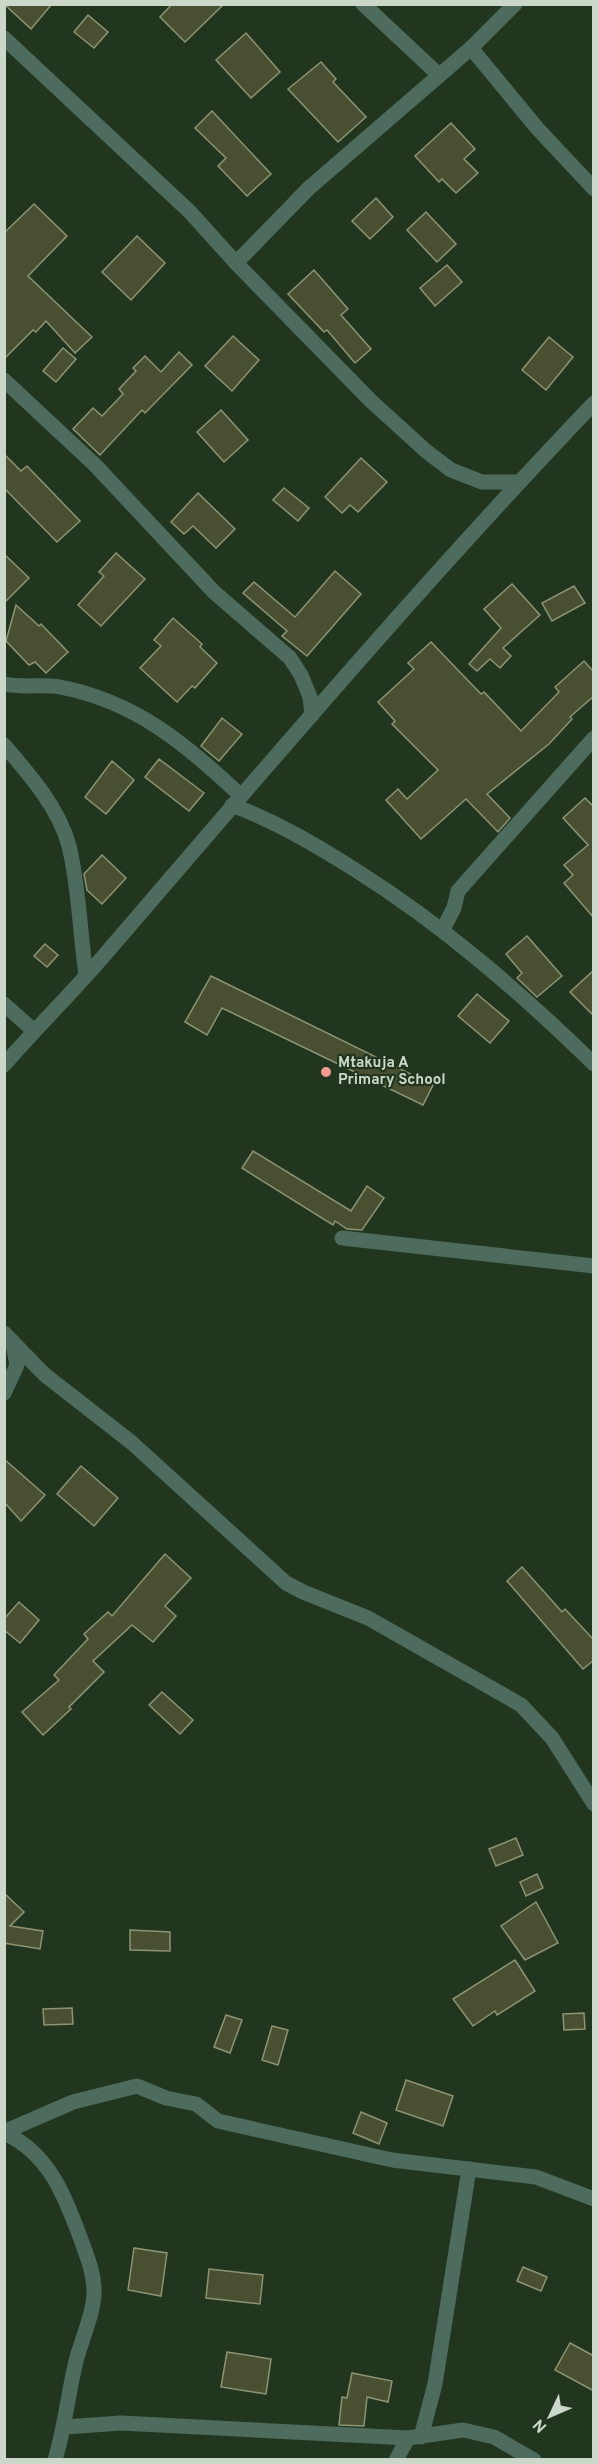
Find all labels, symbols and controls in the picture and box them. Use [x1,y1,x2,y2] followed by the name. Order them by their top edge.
[338,1054,446,1090] place label: Mtakuja A Primary School
[319,1065,333,1079] marker: Mtakuja A Primary School
[520,2386,580,2446] north arrow
[529,2414,552,2436] text: N

